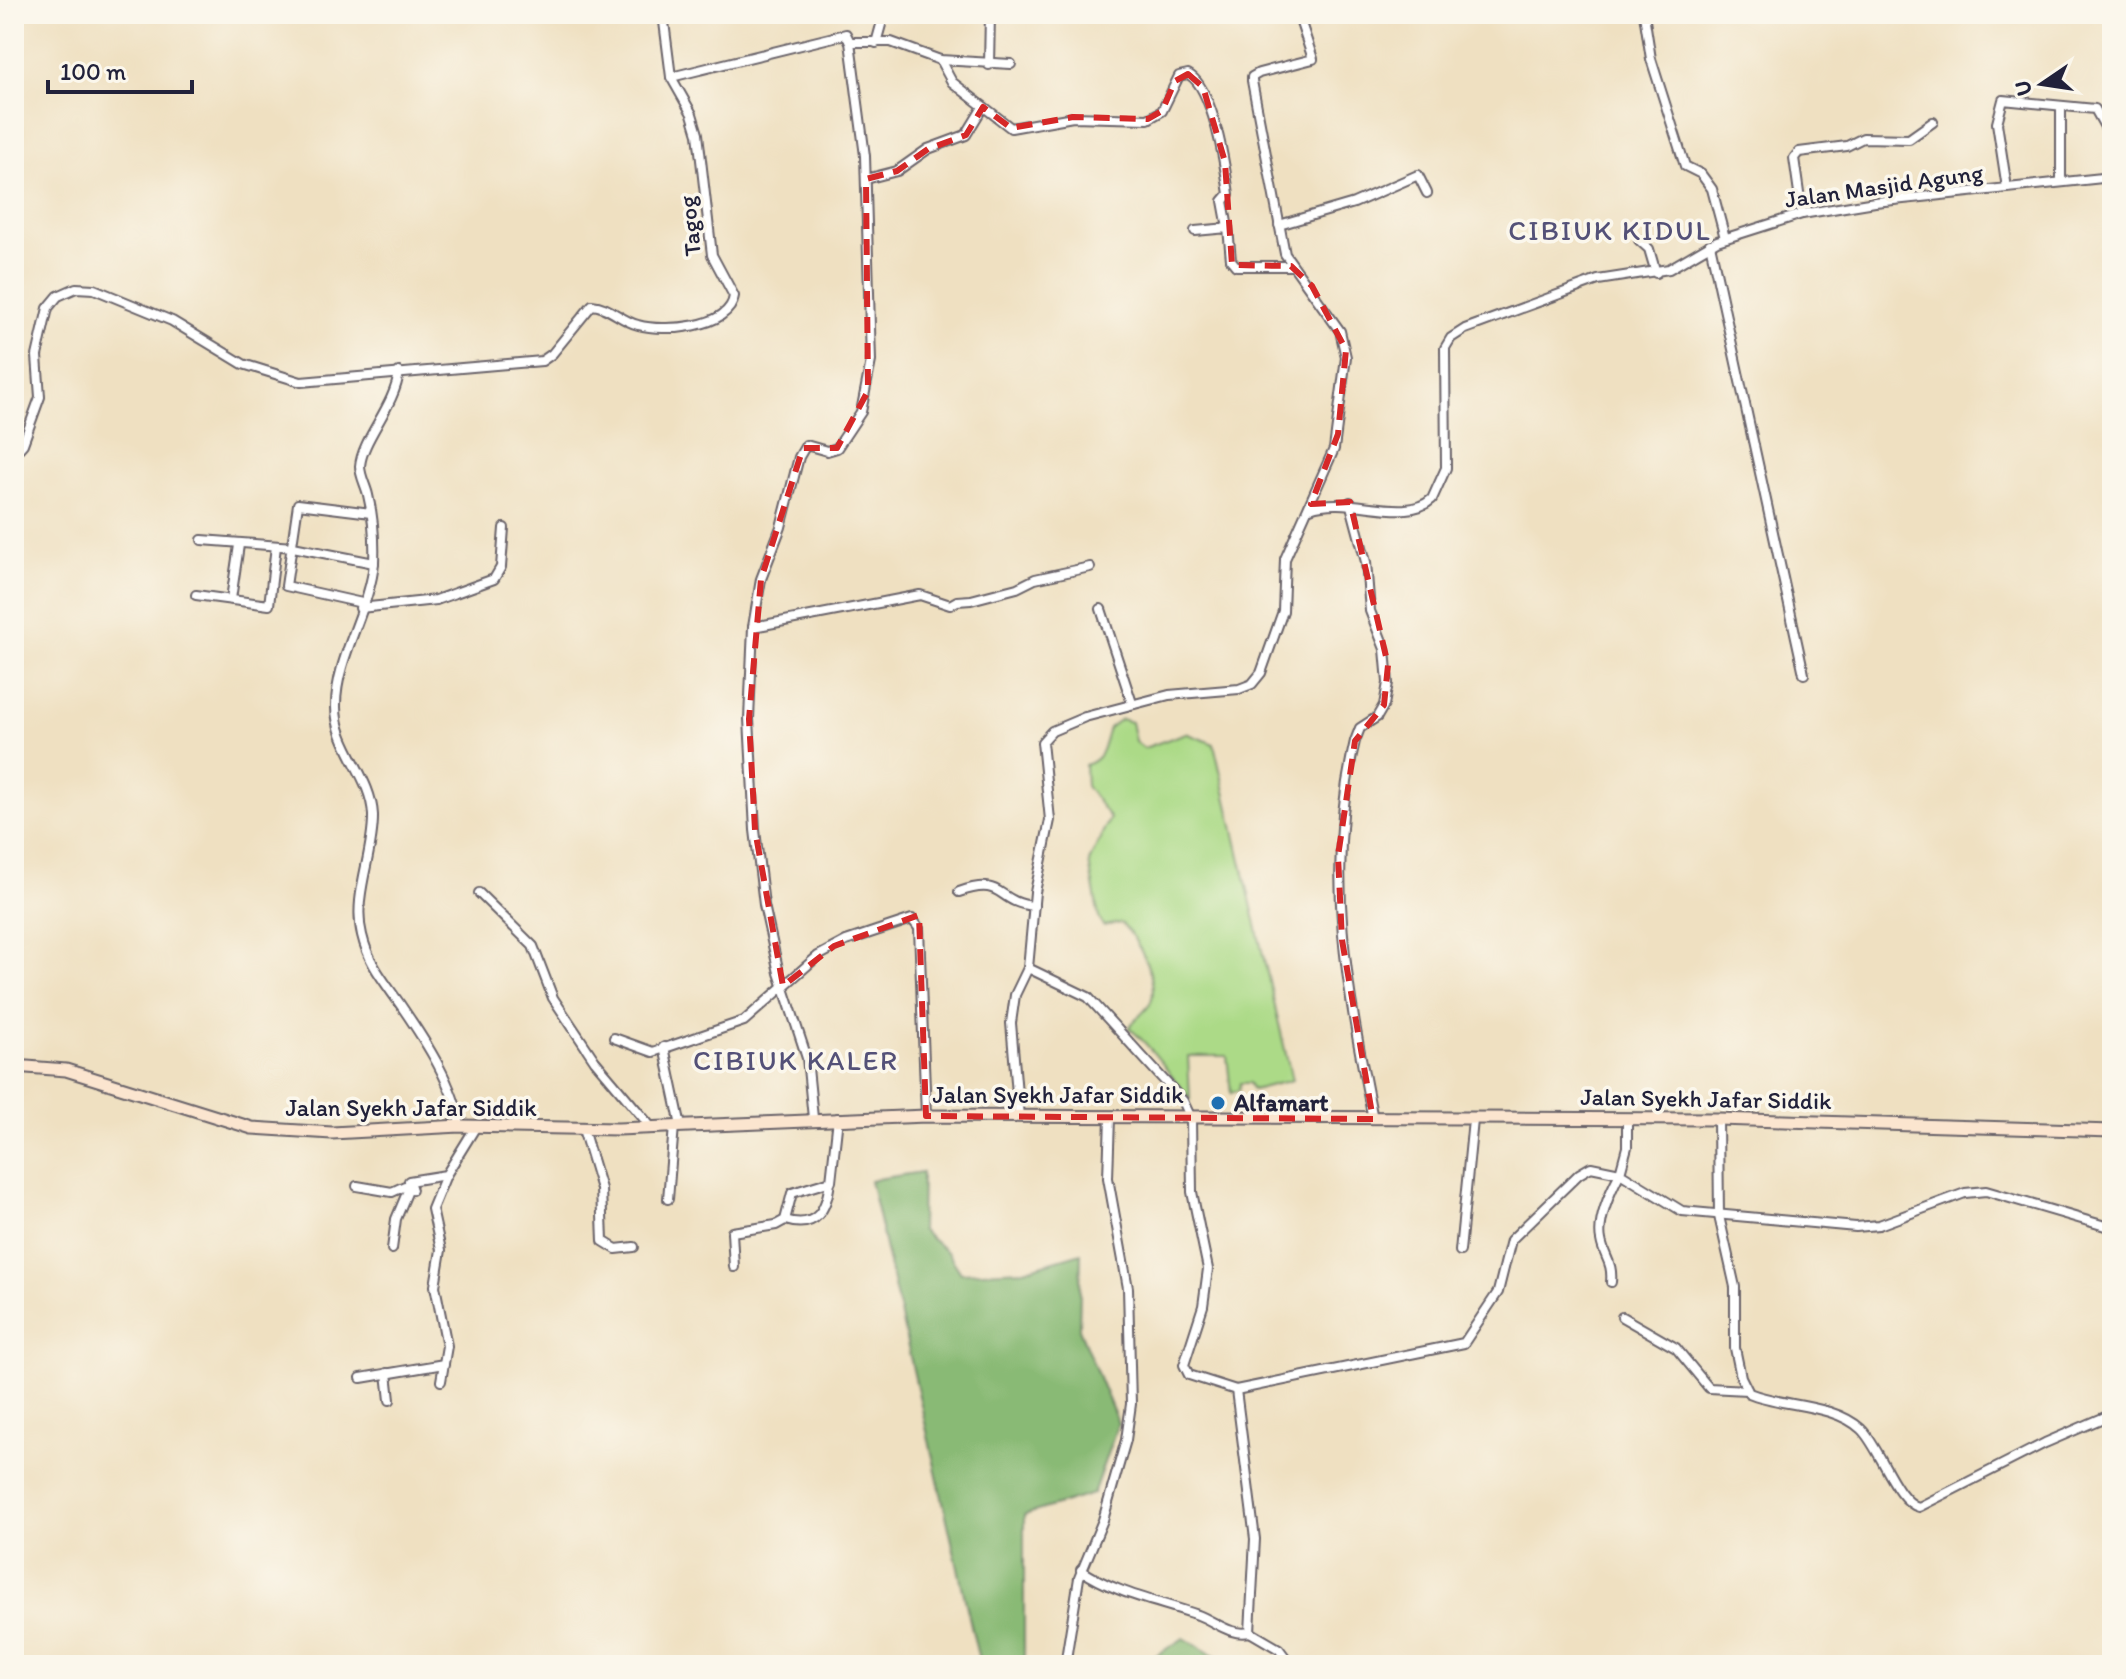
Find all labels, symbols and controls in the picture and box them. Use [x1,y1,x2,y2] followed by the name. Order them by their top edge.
[48,44,192,94] scale bar
[2002,44,2082,124] north arrow
[60,57,126,86] text: 100 m
[2008,78,2038,99] text: U
[1783,157,1986,214] street label: Jalan Masjid Agung
[672,194,707,258] street label: Tagog
[1508,213,1712,247] district label: CIBIUK KIDUL
[693,1043,899,1077] district label: CIBIUK KALER
[932,1080,1184,1109] street label: Jalan Syekh Jafar Siddik
[1580,1082,1832,1115] street label: Jalan Syekh Jafar Siddik
[1233,1088,1328,1117] place label: Alfamart
[285,1093,537,1122] street label: Jalan Syekh Jafar Siddik
[1209,1094,1227,1112] marker: Alfamart

